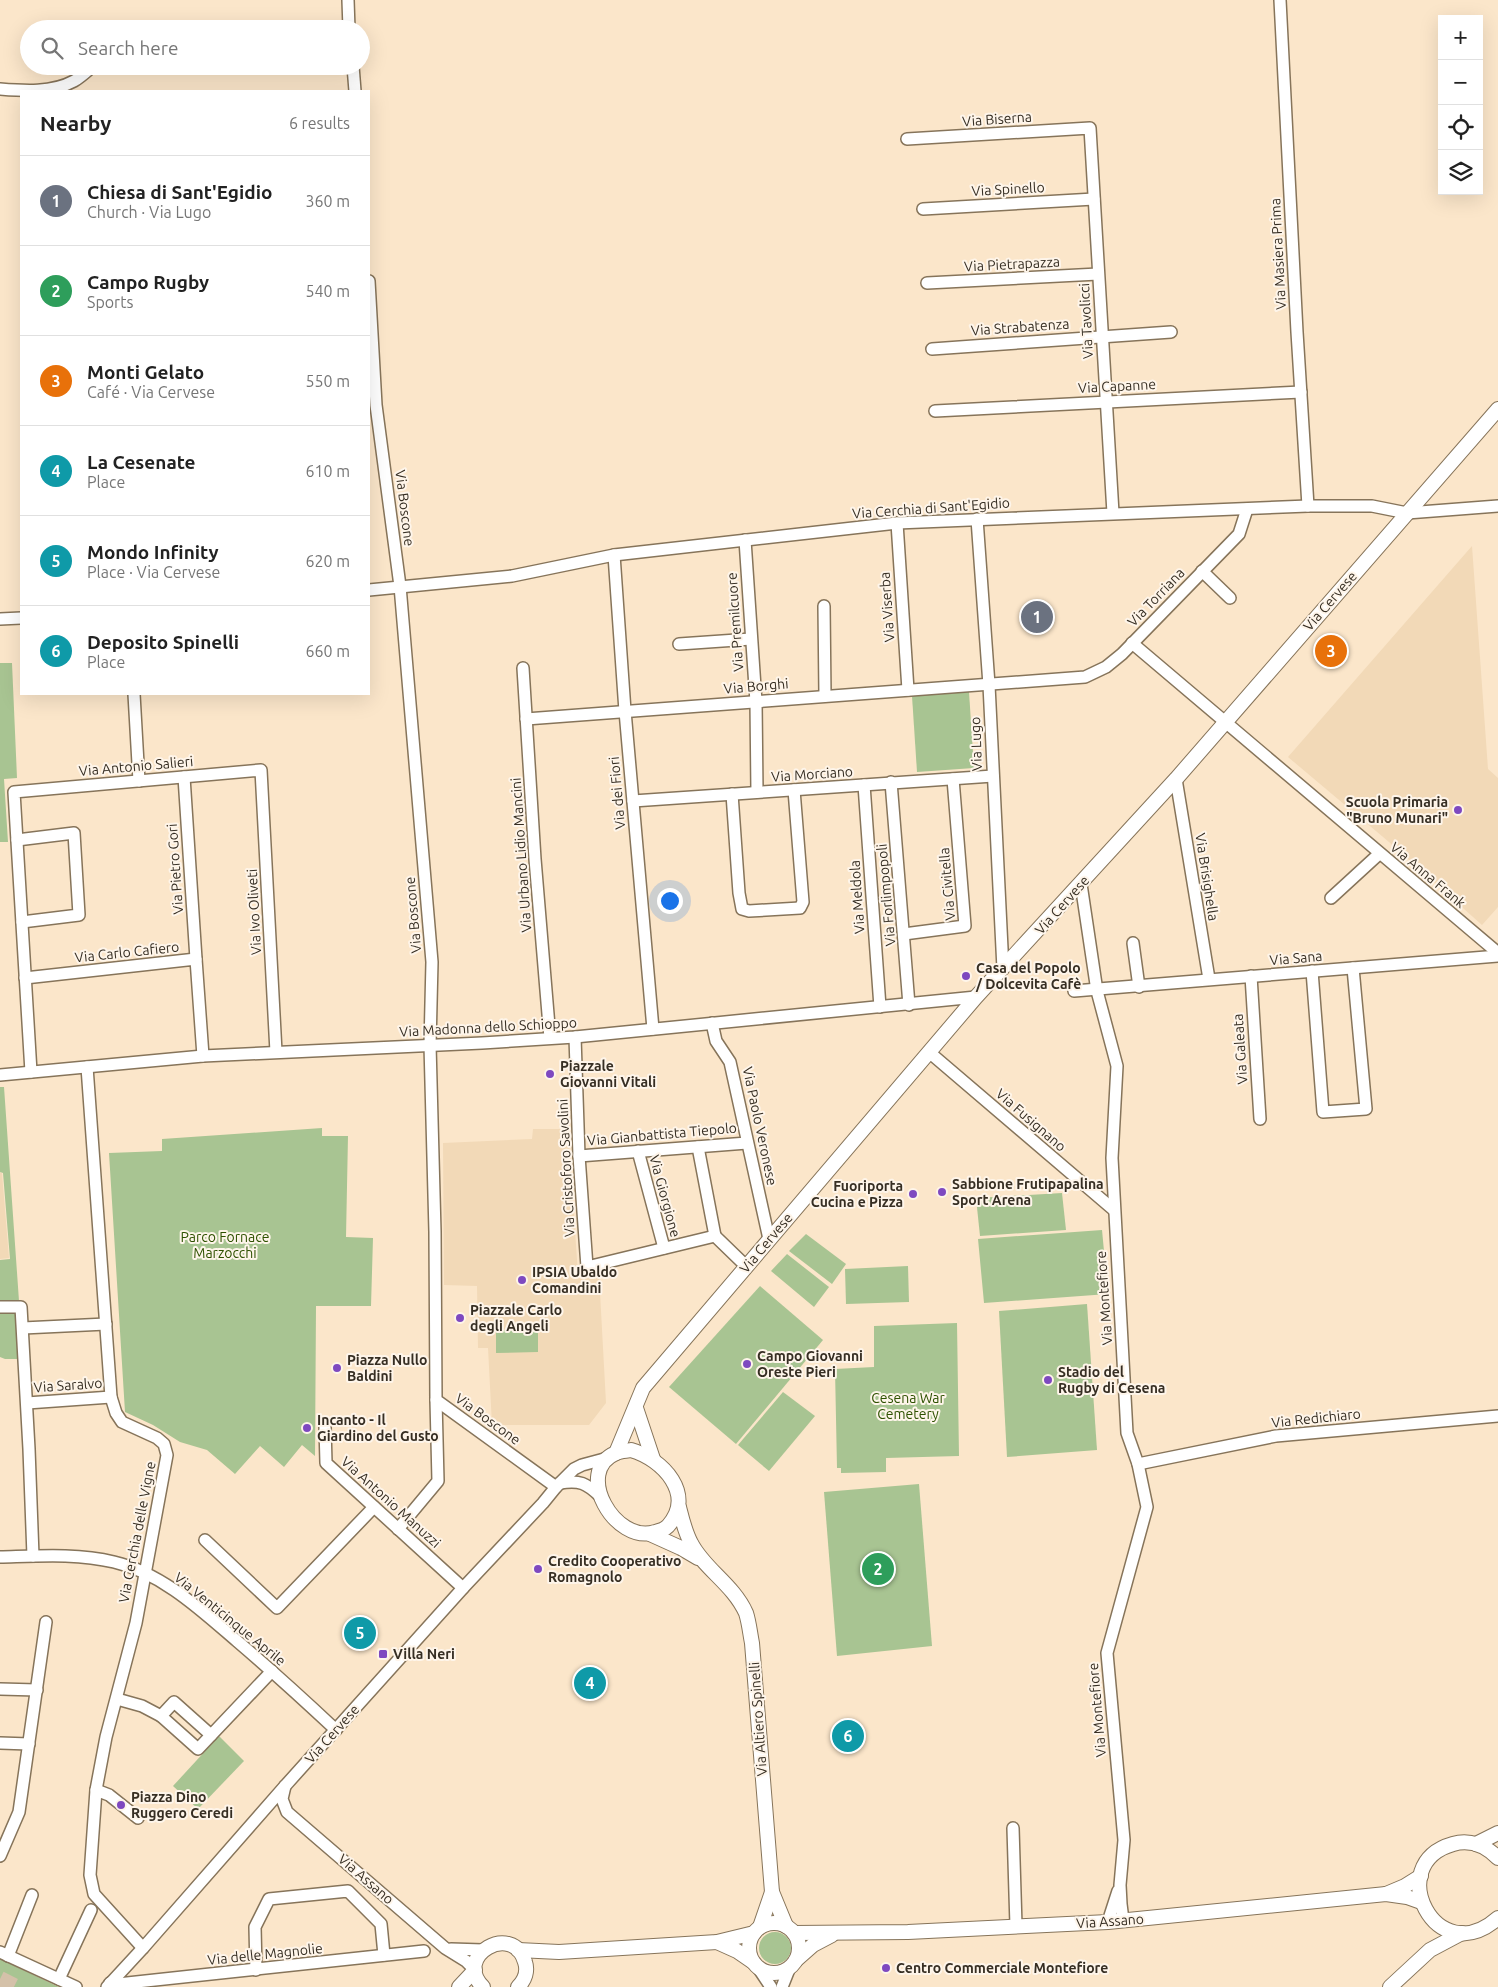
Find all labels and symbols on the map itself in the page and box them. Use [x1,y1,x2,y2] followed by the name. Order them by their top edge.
[962,109,1032,129] street label: Via Biserna
[971,179,1045,199] street label: Via Spinello
[1267,198,1289,310] street label: Via Masiera Prima
[964,253,1060,275] street label: Via Pietrapazza
[1076,283,1096,359] street label: Via Tavolicci
[970,316,1070,338] street label: Via Strabatenza
[1078,376,1156,396] street label: Via Capanne
[392,469,418,547] street label: Via Boscone
[852,495,1010,521] street label: Via Cerchia di Sant'Egidio
[1124,565,1188,629] street label: Via Torriana
[1300,568,1360,634] street label: Via Cervese
[877,571,897,643] street label: Via Viserba
[724,572,746,672] street label: Via Premilcuore
[1021,598,1053,636] pin: 1
[1315,632,1347,670] pin: 3
[723,675,789,697] street label: Via Borghi
[967,716,985,772] street label: Via Lugo
[78,753,194,779] street label: Via Antonio Salieri
[606,756,628,830] street label: Via dei Fiori
[770,763,854,785] street label: Via Morciano
[508,777,534,933] street label: Via Urbano Lidio Mancini
[1346,794,1448,826] place label: Scuola Primaria "Bruno Munari"
[1452,804,1464,816] marker: Scuola Primaria "Bruno Munari"
[164,823,186,915] street label: Via Pietro Gori
[1192,832,1222,922] street label: Via Brisighella
[1387,839,1469,911] street label: Via Anna Frank
[874,843,898,947] street label: Via Forlimpopoli
[936,847,958,921] street label: Via Civitella
[846,860,868,934] street label: Via Meldola
[244,868,264,956] street label: Via Ivo Oliveti
[1032,872,1092,938] street label: Via Cervese
[402,876,424,954] street label: Via Boscone
[657,888,683,914] your location
[74,939,180,965] street label: Via Carlo Cafiero
[1269,948,1323,968] street label: Via Sana
[975,960,1081,992] place label: Casa del Popolo / Dolcevita Cafè
[960,970,972,982] marker: Casa del Popolo / Dolcevita Cafè
[1230,1013,1250,1085] street label: Via Galeata
[399,1014,577,1040] street label: Via Madonna dello Schioppo
[560,1058,656,1090] place label: Piazzale Giovanni Vitali
[740,1065,780,1187] street label: Via Paolo Veronese
[544,1068,556,1080] marker: Piazzale Giovanni Vitali
[993,1085,1069,1155] street label: Via Fusignano
[554,1098,578,1238] street label: Via Cristoforo Savolini
[586,1119,738,1149] street label: Via Gianbattista Tiepolo
[646,1153,684,1239] street label: Via Giorgione
[952,1176,1104,1208] place label: Sabbione Frutipapalina Sport Arena
[811,1178,903,1210] place label: Fuoriporta Cucina e Pizza
[936,1186,948,1198] marker: Sabbione Frutipapalina Sport Arena
[907,1188,919,1200] marker: Fuoriporta Cucina e Pizza
[736,1210,796,1276] street label: Via Cervese
[181,1229,269,1261] park label: Parco Fornace Marzocchi
[1093,1250,1115,1346] street label: Via Montefiore
[532,1264,617,1296] place label: IPSIA Ubaldo Comandini
[516,1274,528,1286] marker: IPSIA Ubaldo Comandini
[470,1302,562,1334] place label: Piazzale Carlo degli Angeli
[454,1312,466,1324] marker: Piazzale Carlo degli Angeli
[757,1348,863,1380] place label: Campo Giovanni Oreste Pieri
[347,1352,427,1384] place label: Piazza Nullo Baldini
[741,1358,753,1370] marker: Campo Giovanni Oreste Pieri
[331,1362,343,1374] marker: Piazza Nullo Baldini
[1058,1364,1165,1396] place label: Stadio del Rugby di Cesena
[1042,1374,1054,1386] marker: Stadio del Rugby di Cesena
[33,1375,103,1395] street label: Via Saralvo
[452,1390,524,1448] street label: Via Boscone
[871,1390,946,1422] park label: Cesena War Cemetery
[1271,1405,1361,1431] street label: Via Redichiaro
[317,1412,439,1444] place label: Incanto - Il Giardino del Gusto
[301,1422,313,1434] marker: Incanto - Il Giardino del Gusto
[338,1453,444,1551] street label: Via Antonio Manuzzi
[115,1460,159,1604] street label: Via Cerchia delle Vigne
[862,1550,894,1588] pin: 2
[548,1553,681,1585] place label: Credito Cooperativo Romagnolo
[532,1563,544,1575] marker: Credito Cooperativo Romagnolo
[171,1569,289,1669] street label: Via Venticinque Aprile
[344,1614,376,1652] pin: 5
[393,1646,455,1662] place label: Villa Neri
[377,1648,389,1660] marker: Villa Neri
[746,1661,770,1777] street label: Via Altiero Spinelli
[1085,1662,1109,1758] street label: Via Montefiore
[574,1664,606,1702] pin: 4
[302,1701,362,1767] street label: Via Cervese
[832,1717,864,1755] pin: 6
[131,1789,233,1821] place label: Piazza Dino Ruggero Ceredi
[115,1799,127,1811] marker: Piazza Dino Ruggero Ceredi
[335,1851,397,1907] street label: Via Assano
[1076,1911,1144,1931] street label: Via Assano
[207,1940,323,1968] street label: Via delle Magnolie
[896,1960,1108,1976] place label: Centro Commerciale Montefiore
[880,1962,892,1974] marker: Centro Commerciale Montefiore

